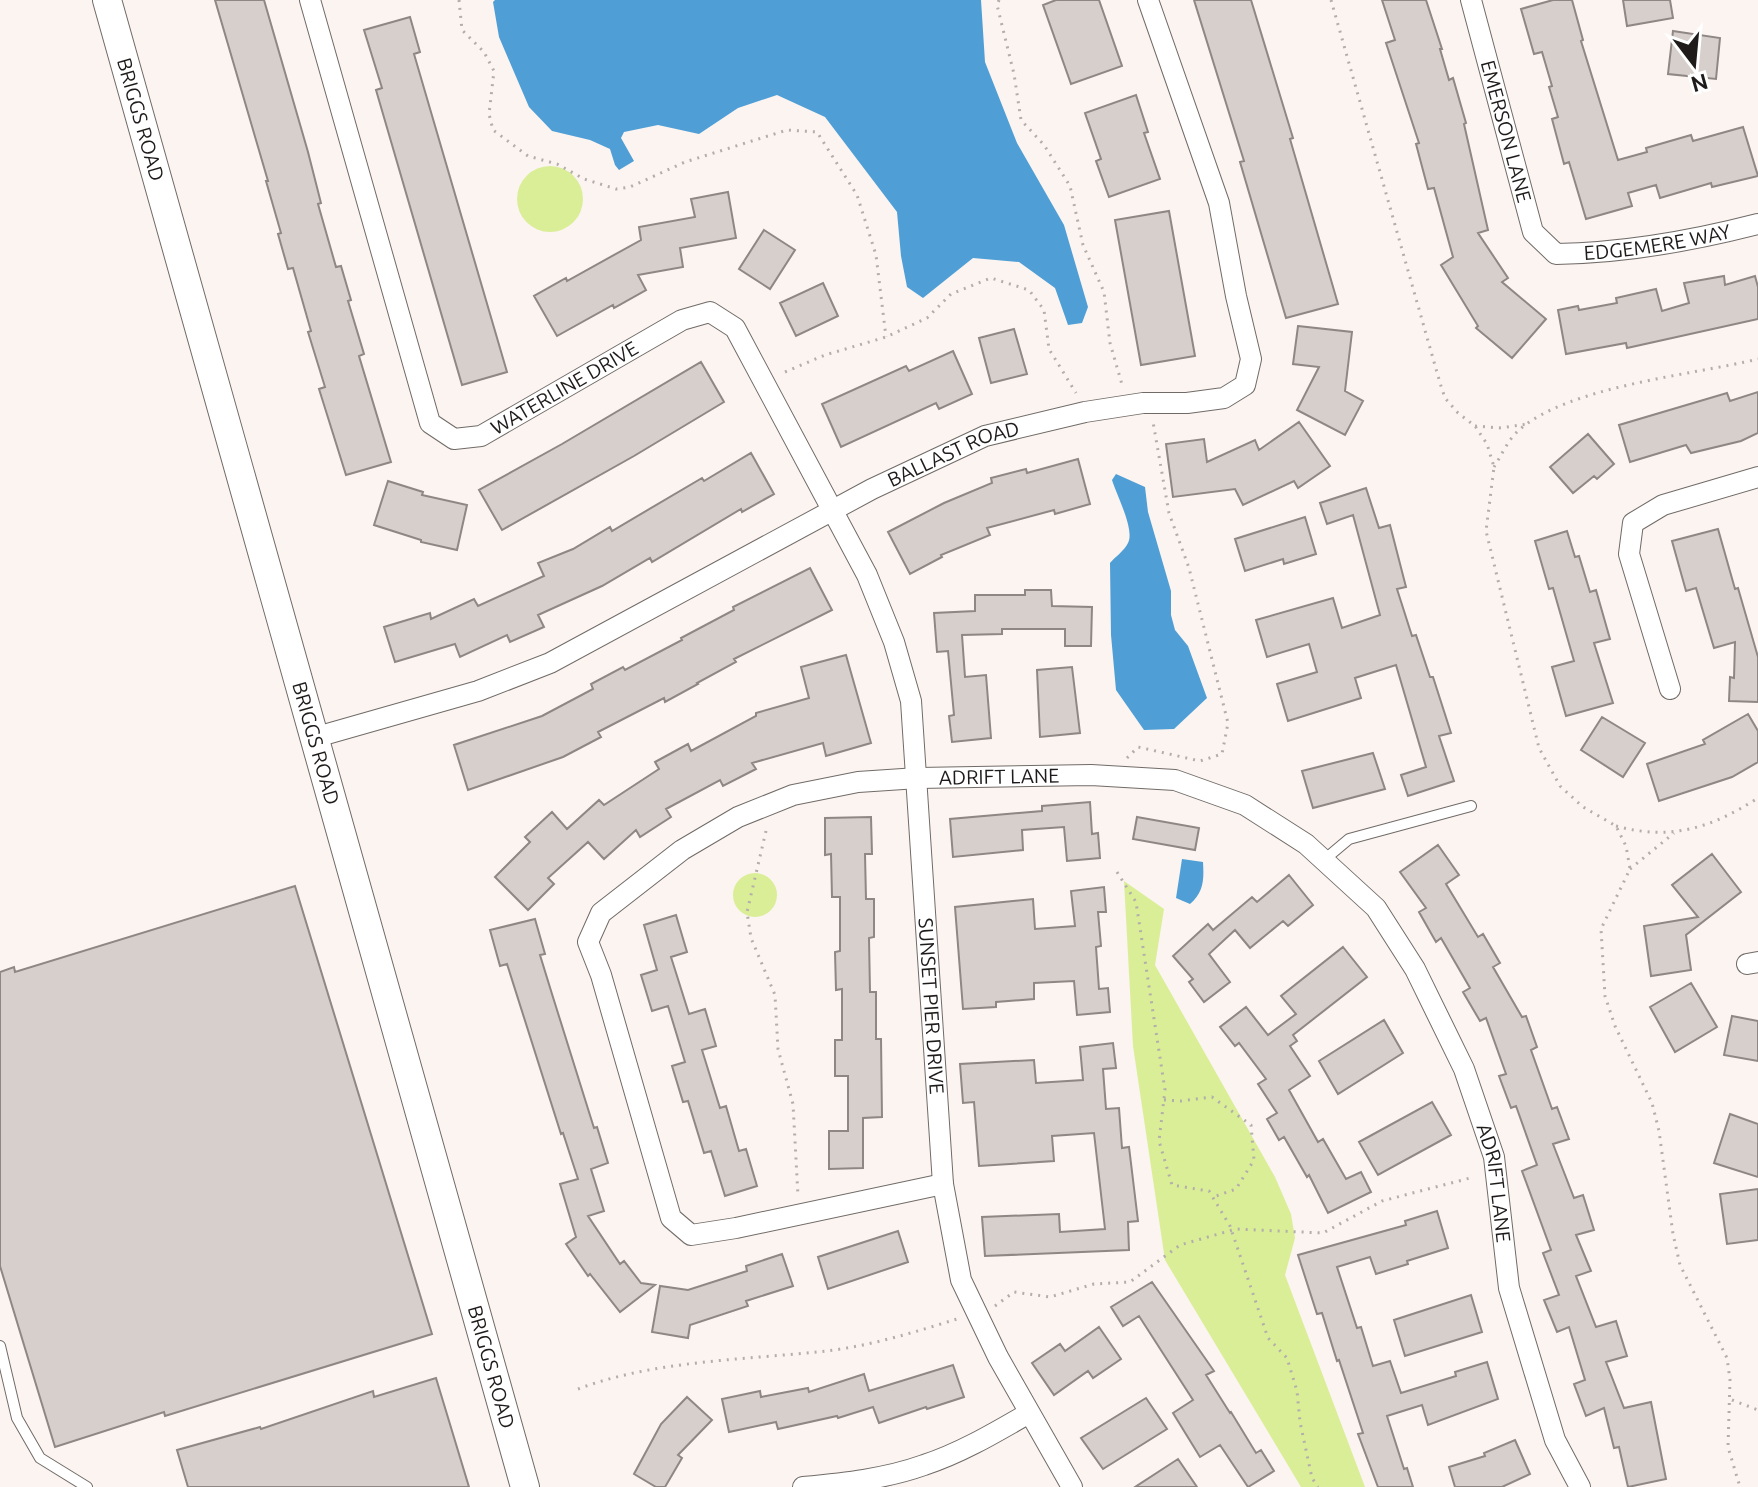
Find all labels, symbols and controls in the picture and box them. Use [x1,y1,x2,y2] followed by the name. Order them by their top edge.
[1654,24,1734,104] north arrow
[113,55,169,183] street label: BRIGGS ROAD
[1477,58,1537,205] street label: EMERSON LANE
[1688,69,1711,98] text: N
[1583,219,1733,264] street label: EDGEMERE WAY
[486,336,642,439] street label: WATERLINE DRIVE
[884,416,1021,491] street label: BALLAST ROAD
[288,679,345,807] street label: BRIGGS ROAD
[939,764,1060,789] street label: ADRIFT LANE
[914,917,949,1095] street label: SUNSET PIER DRIVE
[1472,1120,1516,1244] street label: ADRIFT LANE
[464,1303,520,1431] street label: BRIGGS ROAD

